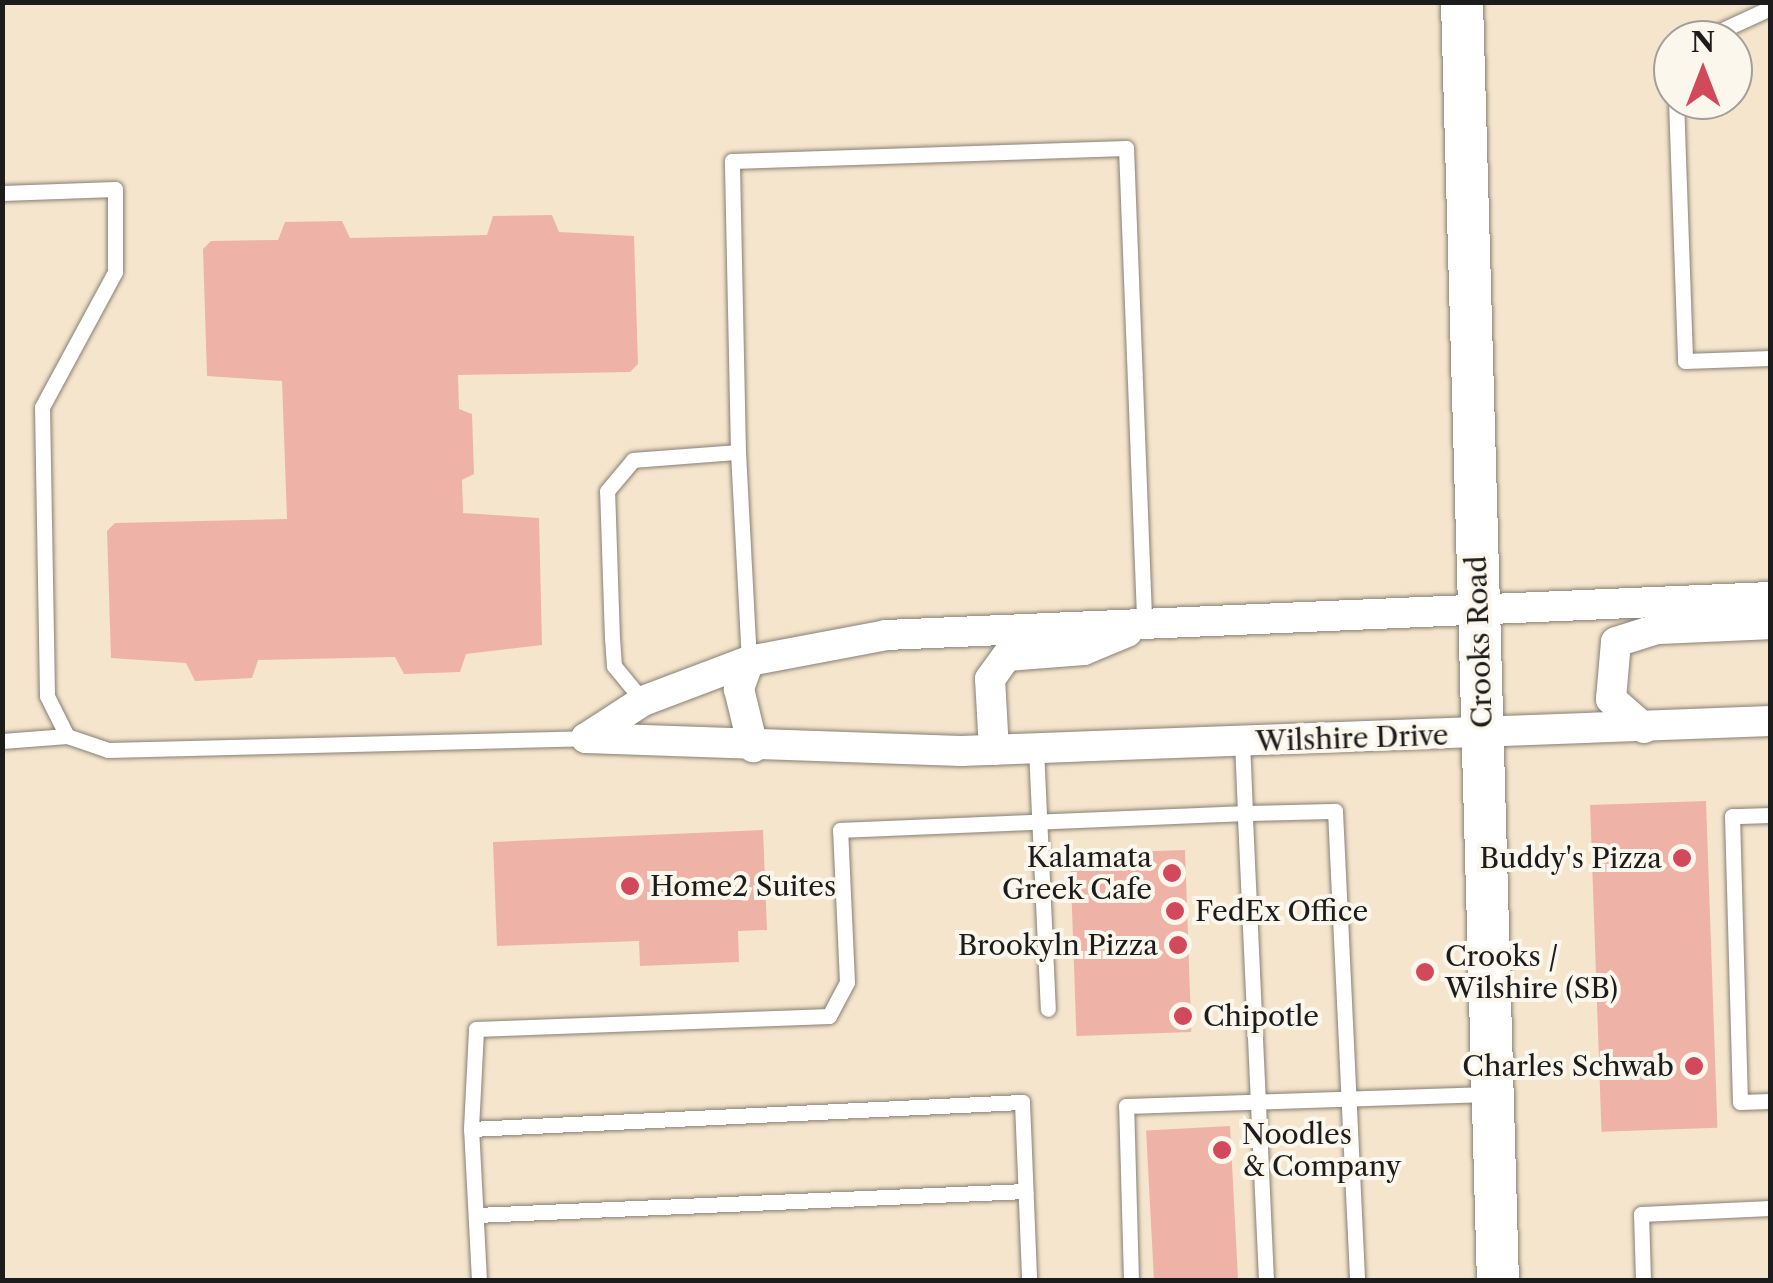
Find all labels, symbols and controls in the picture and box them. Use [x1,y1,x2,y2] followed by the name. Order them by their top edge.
[1653,20,1753,120] north arrow
[1691,25,1715,59] text: N
[1459,555,1499,729] street label: Crooks Road
[1255,718,1449,758] street label: Wilshire Drive
[1001,840,1152,906] place label: Kalamata Greek Cafe
[1480,841,1662,875] place label: Buddy's Pizza
[1671,847,1693,869] marker: Buddy's Pizza
[1161,862,1183,884] marker: Kalamata Greek Cafe
[650,869,836,903] place label: Home2 Suites
[619,875,641,897] marker: Home2 Suites
[1195,894,1368,928] place label: FedEx Office
[1164,900,1186,922] marker: FedEx Office
[958,928,1158,962] place label: Brookyln Pizza
[1167,934,1189,956] marker: Brookyln Pizza
[1445,939,1618,1005] place label: Crooks / Wilshire (SB)
[1414,961,1436,983] marker: Crooks / Wilshire (SB)
[1203,999,1319,1033] place label: Chipotle
[1172,1005,1194,1027] marker: Chipotle
[1462,1049,1674,1083] place label: Charles Schwab
[1683,1055,1705,1077] marker: Charles Schwab
[1242,1117,1401,1183] place label: Noodles & Company
[1211,1139,1233,1161] marker: Noodles & Company

